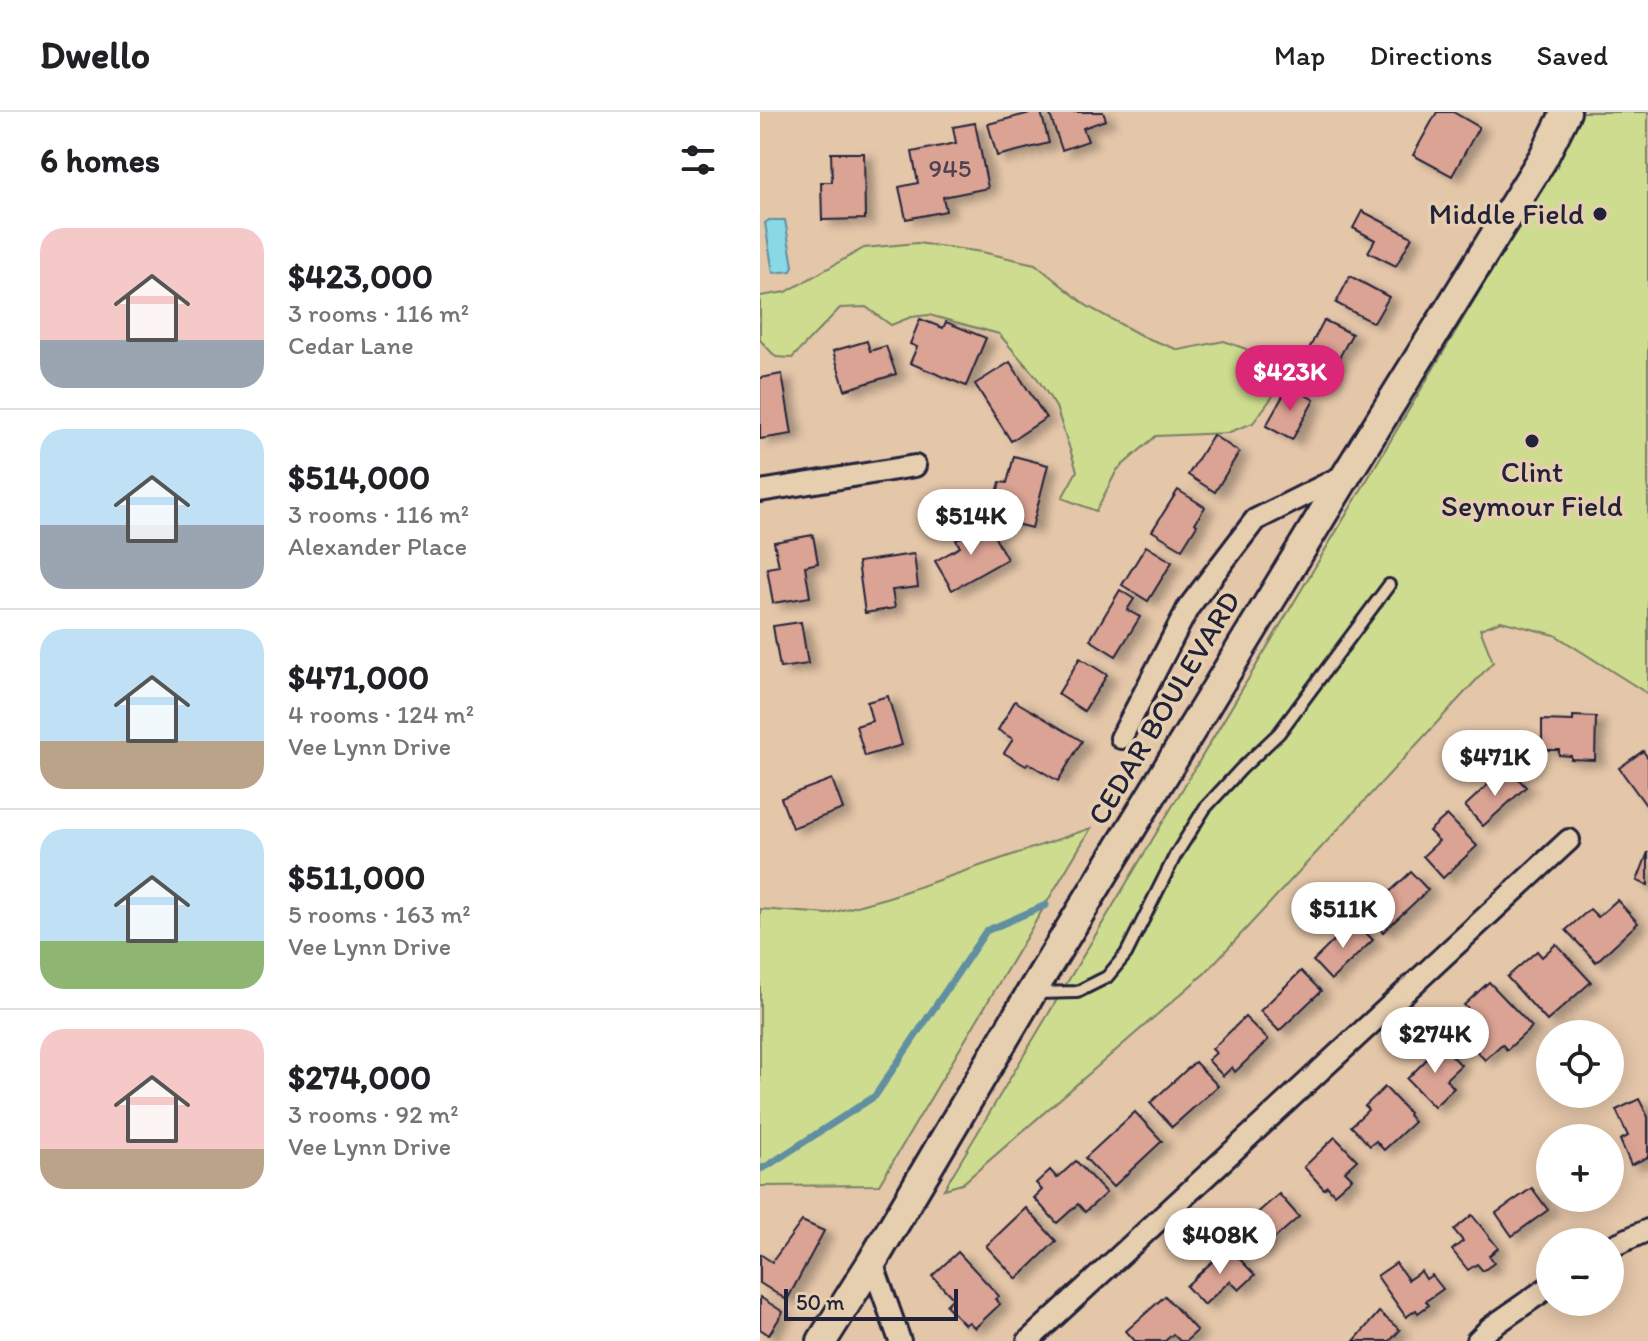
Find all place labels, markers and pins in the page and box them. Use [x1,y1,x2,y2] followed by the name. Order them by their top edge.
[1429,195,1584,232] place label: Middle Field
[1591,205,1609,223] marker: Middle Field
[1234,345,1346,413] pin: $423K
[1523,432,1541,450] marker: Clint Seymour Field
[1441,453,1623,524] place label: Clint Seymour Field
[915,489,1027,557] pin: $514K
[1439,730,1551,798] pin: $471K
[1287,882,1399,950] pin: $511K
[1379,1007,1491,1075] pin: $274K
[1164,1208,1276,1276] pin: $408K

